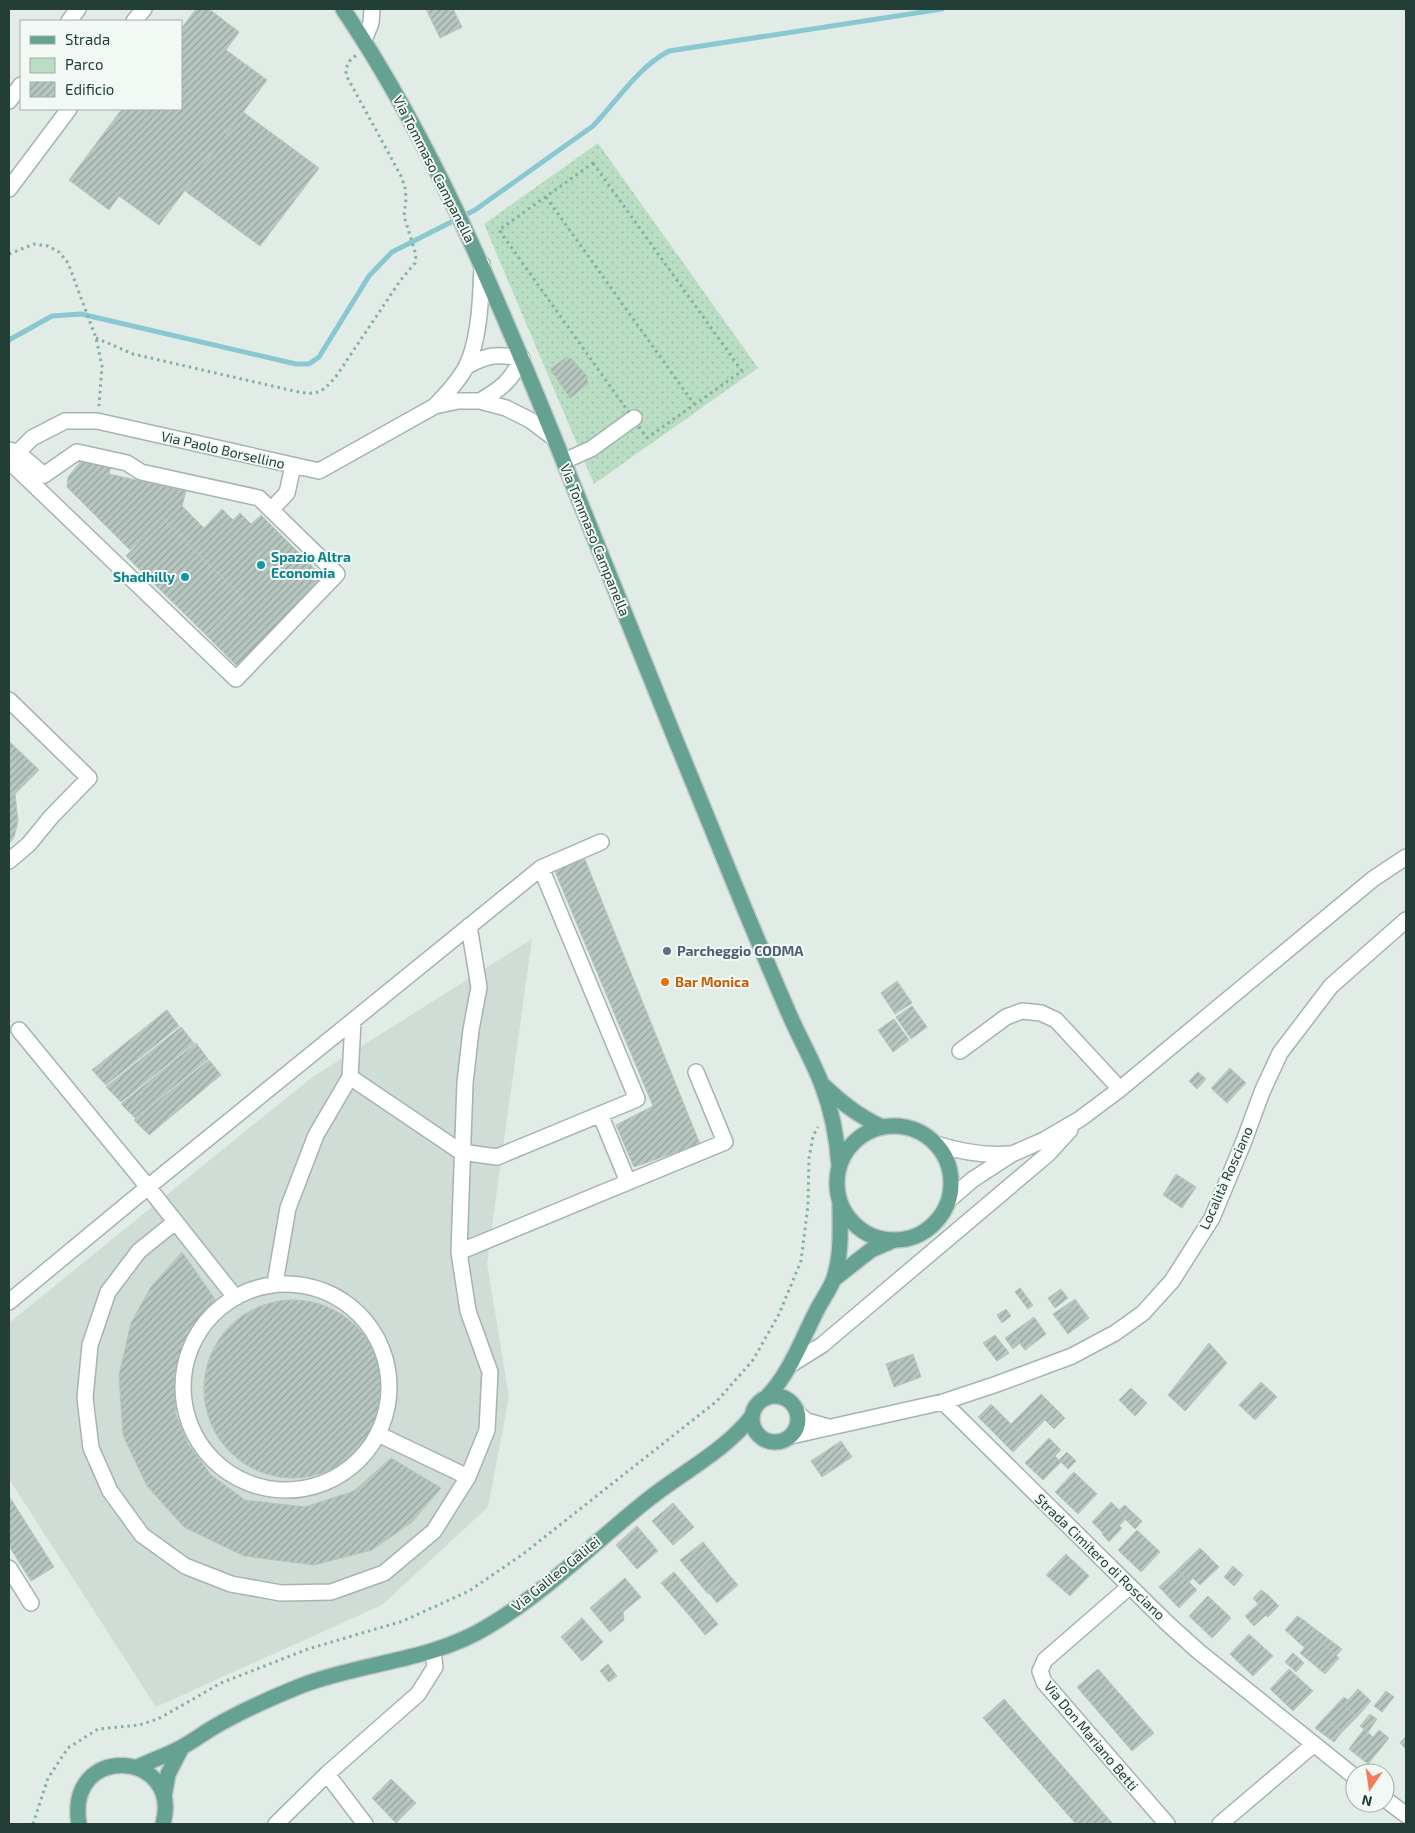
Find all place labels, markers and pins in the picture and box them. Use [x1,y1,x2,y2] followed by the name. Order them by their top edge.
[271,548,351,581] place label: Spazio Altra Economia
[255,559,267,571] marker: Spazio Altra Economia
[113,568,175,585] place label: Shadhilly
[179,571,191,583] marker: Shadhilly
[677,942,804,959] place label: Parcheggio CODMA
[661,945,673,957] marker: Parcheggio CODMA
[675,973,749,990] place label: Bar Monica
[659,976,671,988] marker: Bar Monica

